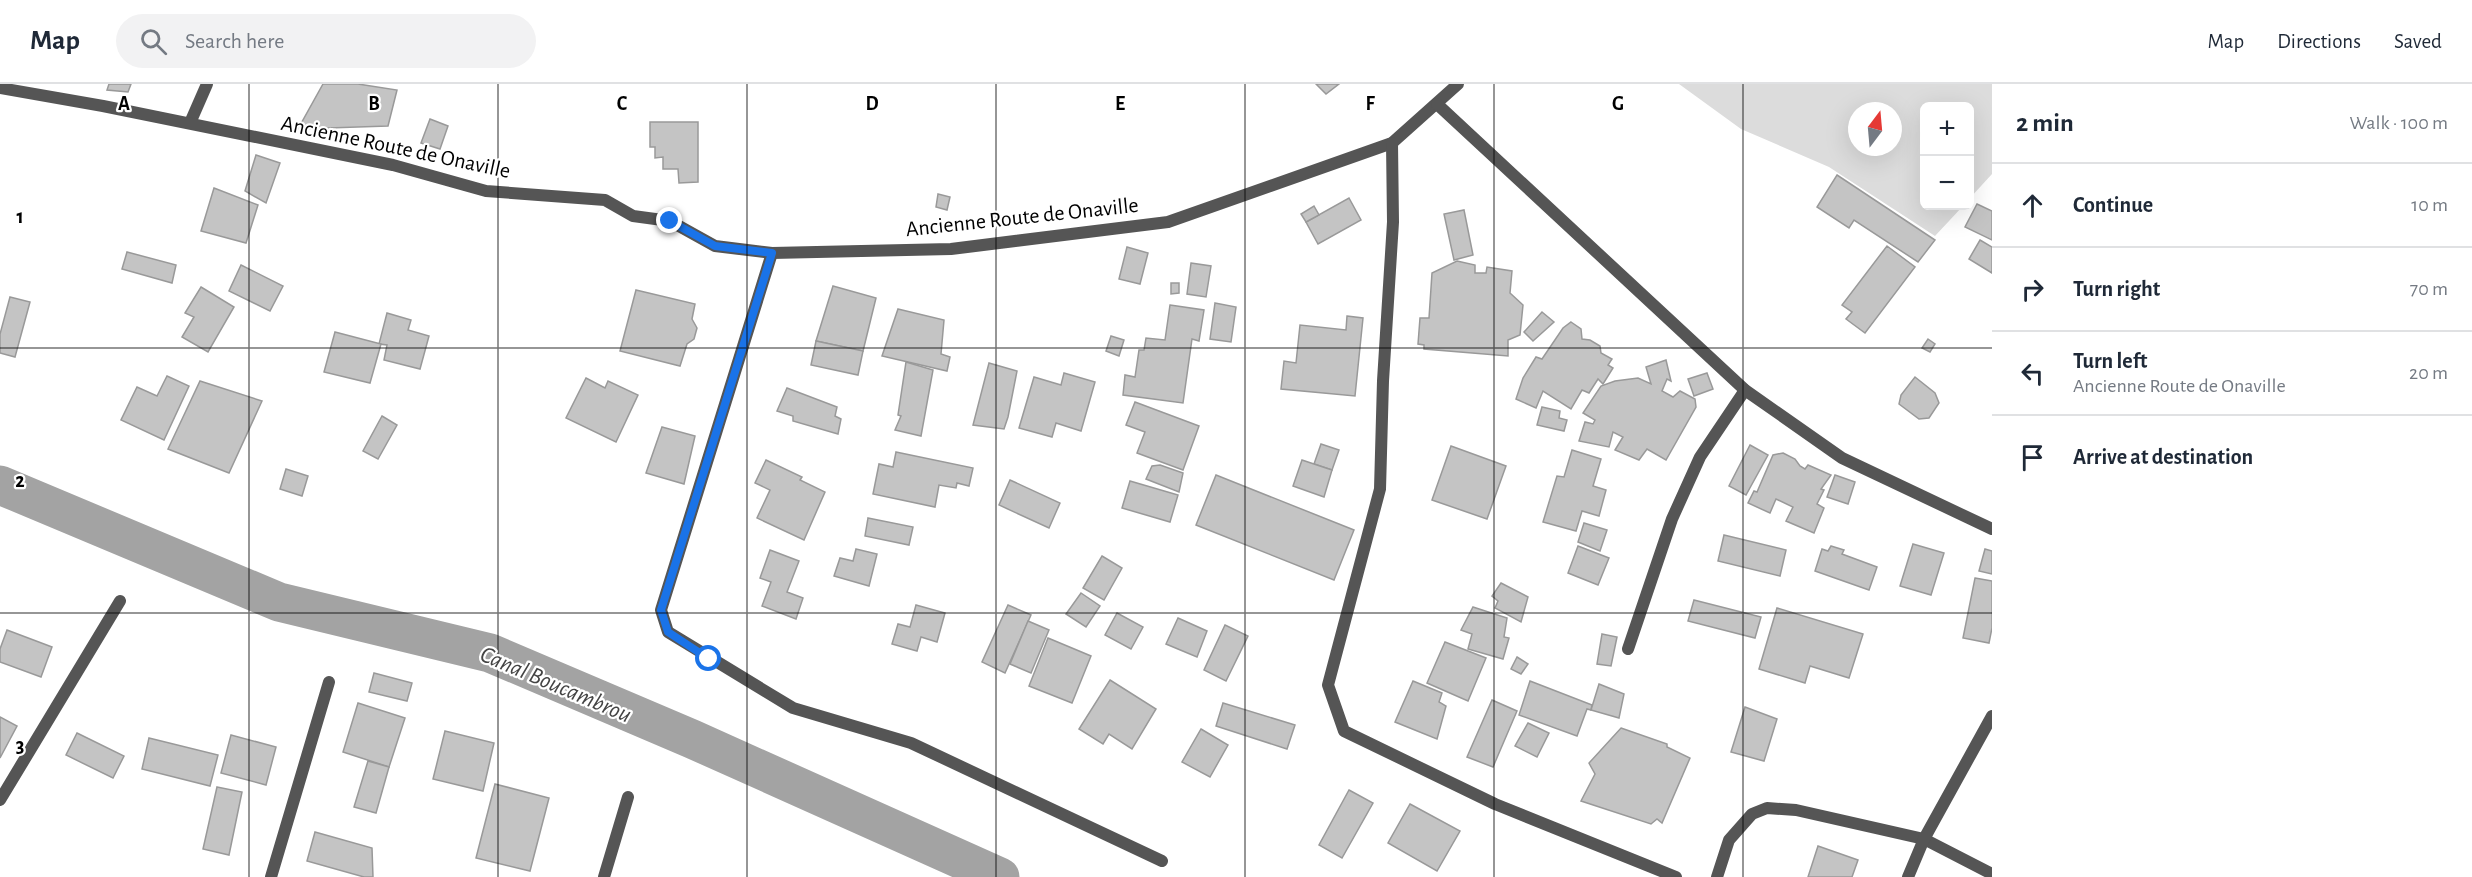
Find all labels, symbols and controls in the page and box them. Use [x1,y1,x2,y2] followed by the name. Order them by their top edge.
[116,14,536,68] search box
[137,25,170,58] icon: search
[30,27,80,55] text: Map
[185,30,284,52] text: Search here
[2208,31,2244,52] text: Map
[2277,31,2361,52] text: Directions
[2394,31,2442,52] text: Saved
[118,94,130,114] text: A
[368,94,380,114] text: B
[617,94,628,114] text: C
[865,94,879,114] text: D
[1115,94,1125,114] text: E
[1365,94,1375,114] text: F
[1612,94,1624,114] text: G
[1848,102,1902,156] north arrow
[1920,102,1974,210] map controls
[1920,102,1974,156] button: +
[2016,110,2074,136] text: 2 min
[279,112,513,182] street label: Ancienne Route de Onaville
[2349,113,2448,133] text: Walk · 100 m
[1920,156,1974,210] button: −
[2016,189,2049,222] icon: ahead
[905,194,1140,240] street label: Ancienne Route de Onaville
[2073,194,2153,216] text: Continue
[2411,195,2448,215] text: 10 m
[16,207,24,227] text: 1
[656,207,682,233] route end
[2016,273,2049,306] icon: right
[2073,278,2160,300] text: Turn right
[2410,279,2448,299] text: 70 m
[2073,350,2147,372] text: Turn left
[2016,357,2049,390] icon: left
[2409,363,2448,383] text: 20 m
[2073,376,2286,396] text: Ancienne Route de Onaville
[2016,441,2049,474] icon: arrive
[2073,446,2253,468] text: Arrive at destination
[15,471,25,491] text: 2
[476,642,635,728] water label: Canal Boucambrou
[695,645,721,671] route start
[16,736,24,756] text: 3

